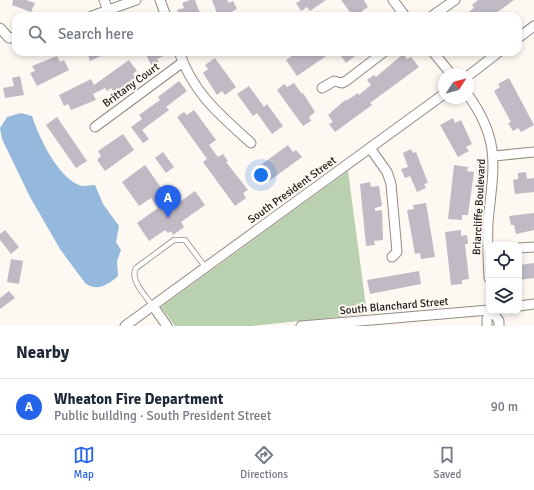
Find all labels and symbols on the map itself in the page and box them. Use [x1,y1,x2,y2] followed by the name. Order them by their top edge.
[100,60,162,110] street label: Brittany Court
[438,68,474,104] north arrow
[245,154,339,226] street label: South President Street
[470,158,488,256] street label: Briarcliffe Boulevard
[251,165,271,185] your location
[155,185,181,218] pin: A
[339,295,449,317] street label: South Blanchard Street

